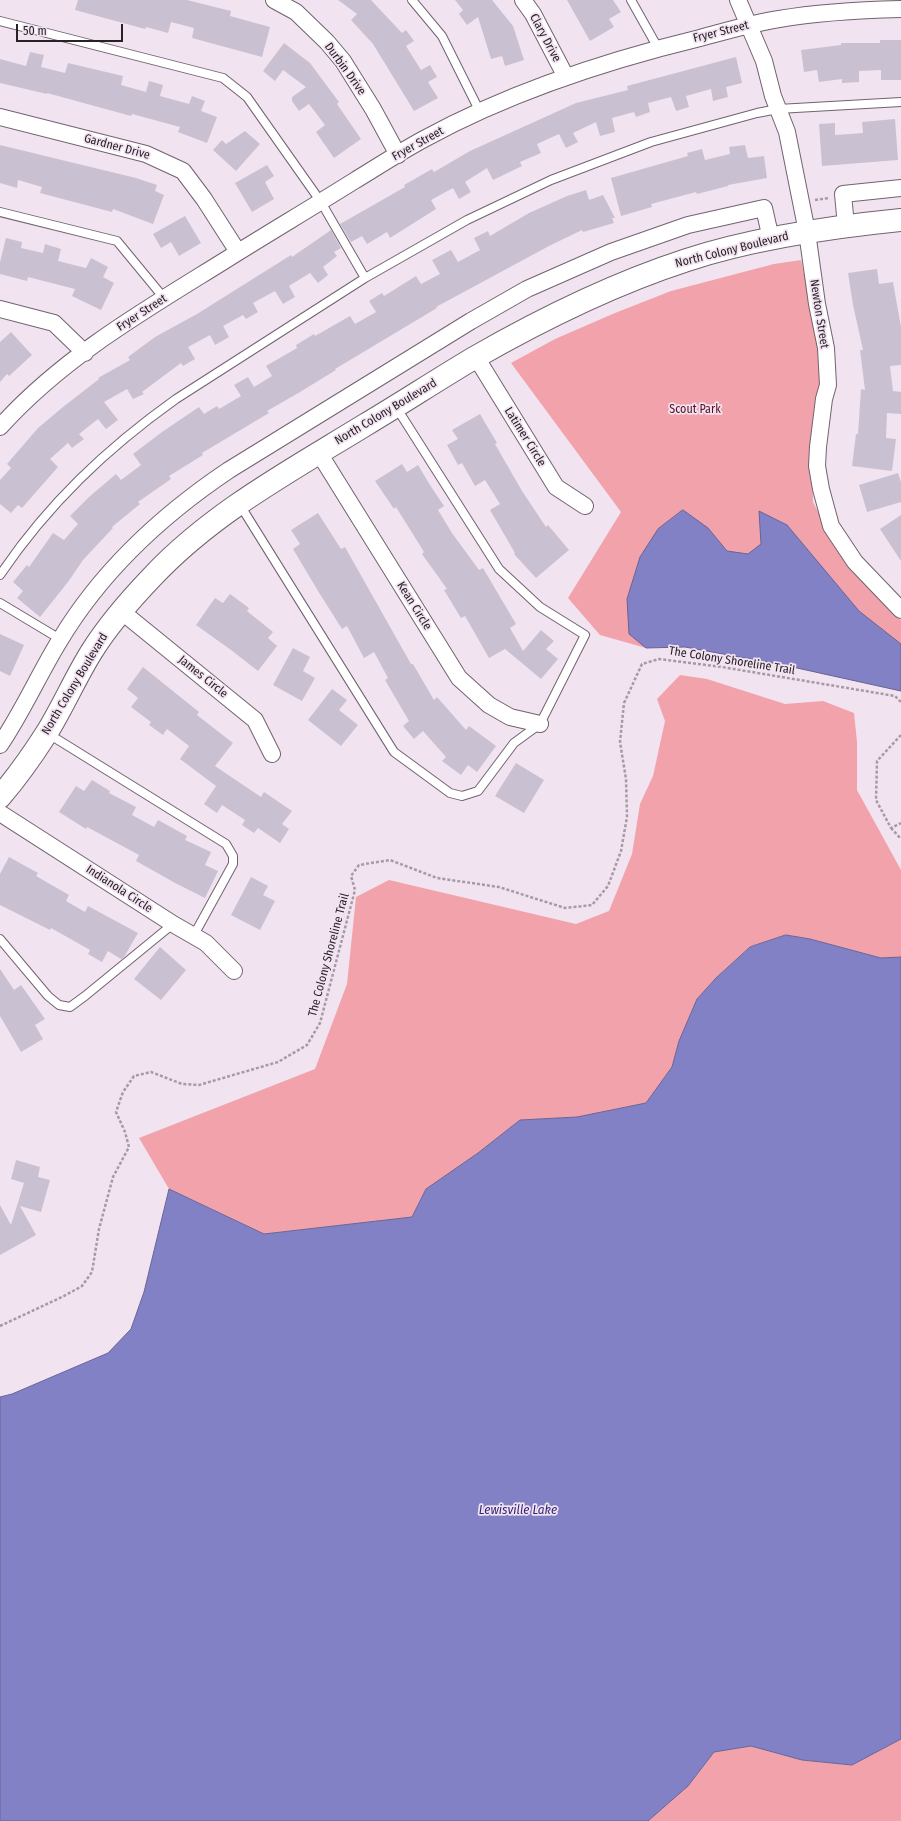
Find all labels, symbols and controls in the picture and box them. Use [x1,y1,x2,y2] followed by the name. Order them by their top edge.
[526,11,564,65] street label: Clary Drive
[18,16,125,42] scale bar
[692,18,750,46] street label: Fryer Street
[23,24,47,38] text: 50 m
[321,40,369,98] street label: Durbin Drive
[390,124,446,164] street label: Fryer Street
[82,131,152,163] street label: Gardner Drive
[674,229,790,271] street label: North Colony Boulevard
[806,278,832,350] street label: Newton Street
[114,292,170,334] street label: Fryer Street
[332,376,440,448] street label: North Colony Boulevard
[669,403,721,417] park label: Scout Park
[501,405,549,469] street label: Latimer Circle
[394,579,434,633] street label: Kean Circle
[39,630,111,738] street label: North Colony Boulevard
[668,644,796,678] street label: The Colony Shoreline Trail
[175,653,231,701] street label: James Circle
[83,862,155,916] street label: Indianola Circle
[306,892,352,1018] street label: The Colony Shoreline Trail
[479,1502,557,1518] water label: Lewisville Lake

